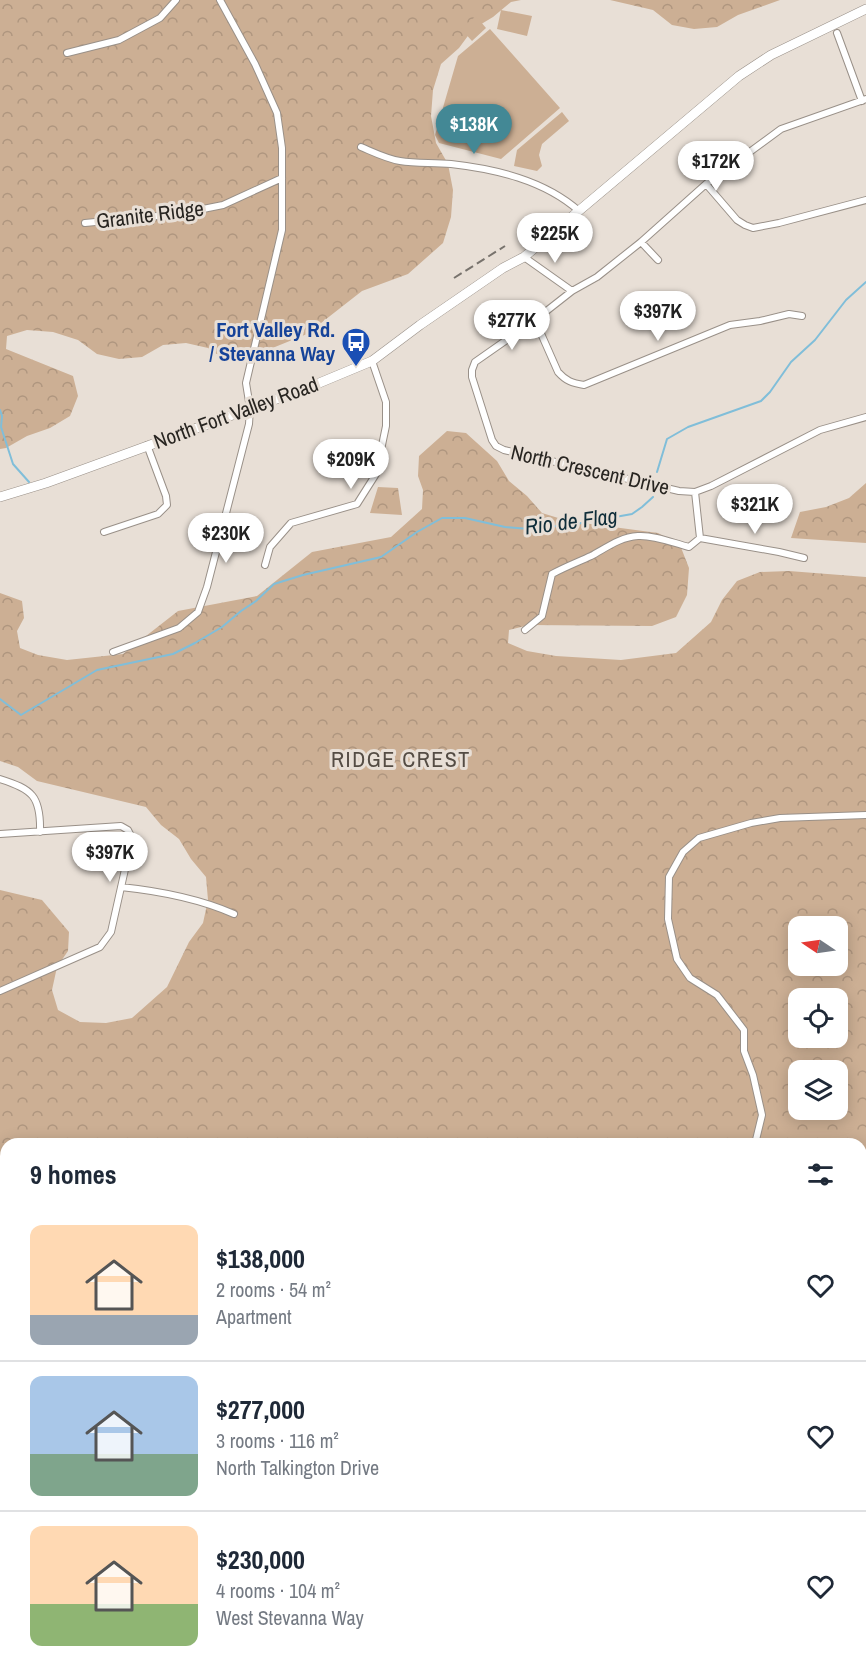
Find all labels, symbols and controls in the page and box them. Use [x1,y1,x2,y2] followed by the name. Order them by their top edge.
[432,104,516,155] pin: $138K
[450,110,498,137] text: $138K
[674,141,758,192] pin: $172K
[692,147,740,174] text: $172K
[94,194,205,235] street label: Granite Ridge
[513,213,597,264] pin: $225K
[531,219,579,246] text: $225K
[616,291,700,342] pin: $397K
[634,297,682,324] text: $397K
[470,300,554,351] pin: $277K
[488,306,536,333] text: $277K
[209,315,335,368] place label: Fort Valley Rd. / Stevanna Way
[340,326,372,368] bus stop icon: Fort Valley Rd. / Stevanna Way
[150,369,322,456] street label: North Fort Valley Road
[508,437,672,502] street label: North Crescent Drive
[309,439,393,490] pin: $209K
[327,445,375,472] text: $209K
[713,484,797,535] pin: $321K
[731,490,779,517] text: $321K
[523,500,619,542] water label: Rio de Flag
[184,513,268,564] pin: $230K
[202,519,250,546] text: $230K
[331,744,471,774] district label: RIDGE CREST
[68,832,152,883] pin: $397K
[86,838,134,865] text: $397K
[788,916,848,976] north arrow
[788,916,848,1120] map controls
[788,988,848,1048] button: locate
[788,1060,848,1120] button: layers
[30,1157,117,1192] text: 9 homes
[804,1158,837,1191] icon: filters
[216,1241,305,1276] text: $138,000
[78,1249,150,1321] icon: home
[804,1269,837,1302] icon: heart
[216,1276,331,1303] text: 2 rooms · 54 m²
[216,1303,292,1330] text: Apartment
[216,1392,305,1427] text: $277,000
[78,1400,150,1472] icon: home
[804,1420,837,1453] icon: heart
[216,1427,339,1454] text: 3 rooms · 116 m²
[216,1454,379,1481] text: North Talkington Drive
[216,1542,305,1577] text: $230,000
[78,1550,150,1622] icon: home
[804,1570,837,1603] icon: heart
[216,1577,340,1604] text: 4 rooms · 104 m²
[216,1604,364,1631] text: West Stevanna Way

